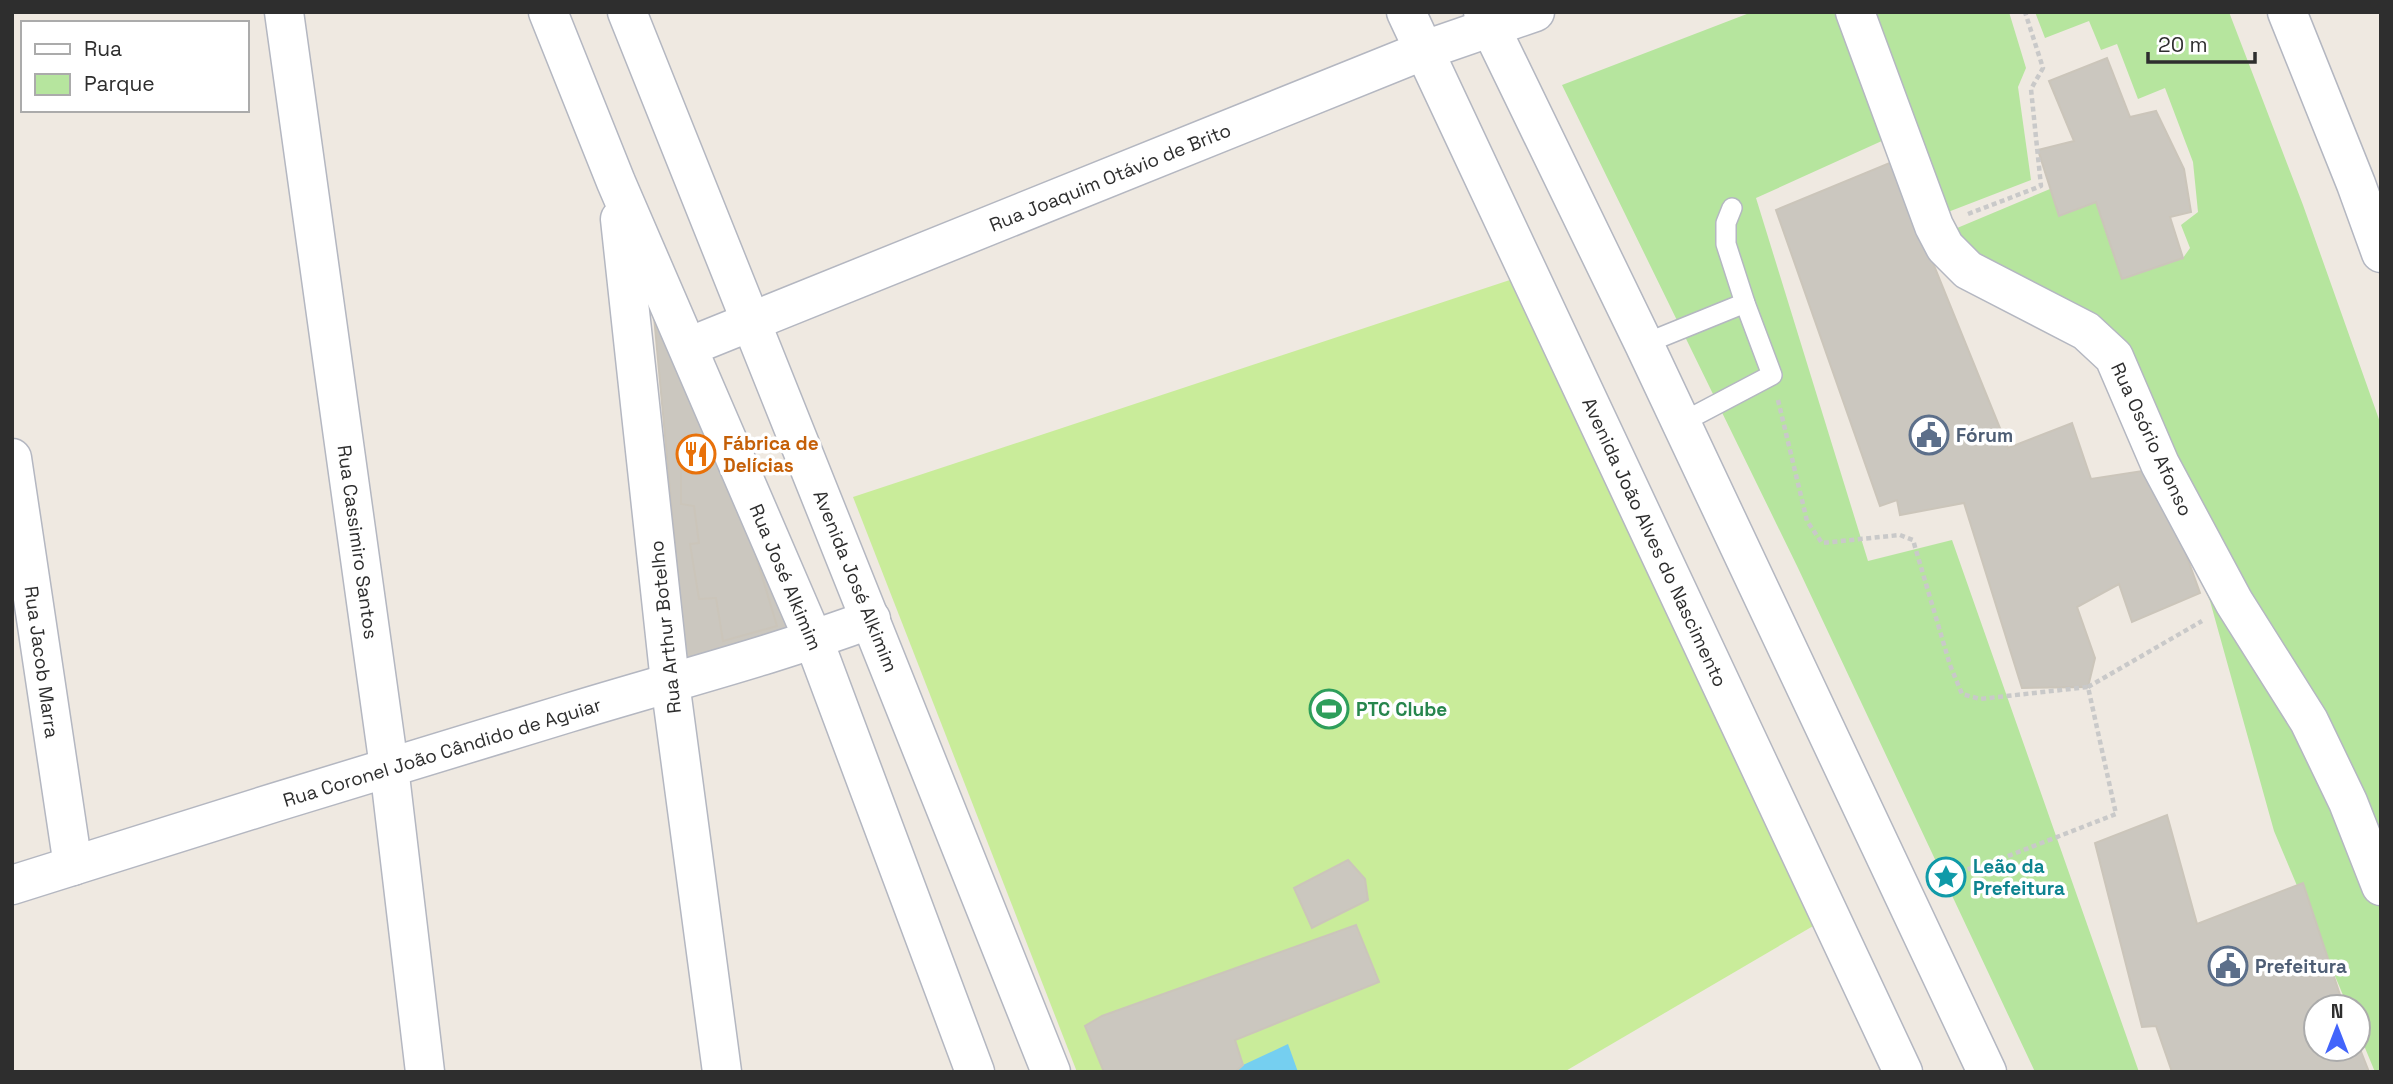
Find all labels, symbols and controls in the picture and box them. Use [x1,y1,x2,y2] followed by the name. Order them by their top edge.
[21,21,248,112] legend
[2148,21,2255,65] scale bar
[2158,31,2208,58] text: 20 m
[84,35,122,62] text: Rua
[84,70,155,97] text: Parque
[986,117,1235,237] street label: Rua Joaquim Otávio de Brito
[2105,358,2198,520] street label: Rua Osório Afonso
[1576,393,1733,691] street label: Avenida João Alves do Nascimento
[1908,414,1950,456] public building icon: Fórum
[1956,423,2013,448] place label: Fórum
[723,431,819,478] place label: Fábrica de Delícias
[675,433,717,475] restaurant icon: Fábrica de Delícias
[332,443,384,641] street label: Rua Cassimiro Santos
[808,486,904,676] street label: Avenida José Alkimim
[743,500,828,654] street label: Rua José Alkimim
[644,539,687,715] street label: Rua Arthur Botelho
[18,584,65,740] street label: Rua Jacob Marra
[1308,688,1350,730] sports icon: PTC Clube
[280,692,604,813] street label: Rua Coronel João Cândido de Aguiar
[1356,697,1447,722] place label: PTC Clube
[1973,854,2065,901] place label: Leão da Prefeitura
[1925,856,1967,898] place icon: Leão da Prefeitura
[2207,945,2249,987] public building icon: Prefeitura
[2255,954,2347,979] place label: Prefeitura
[2302,993,2372,1063] north arrow
[2331,999,2343,1024] text: N

